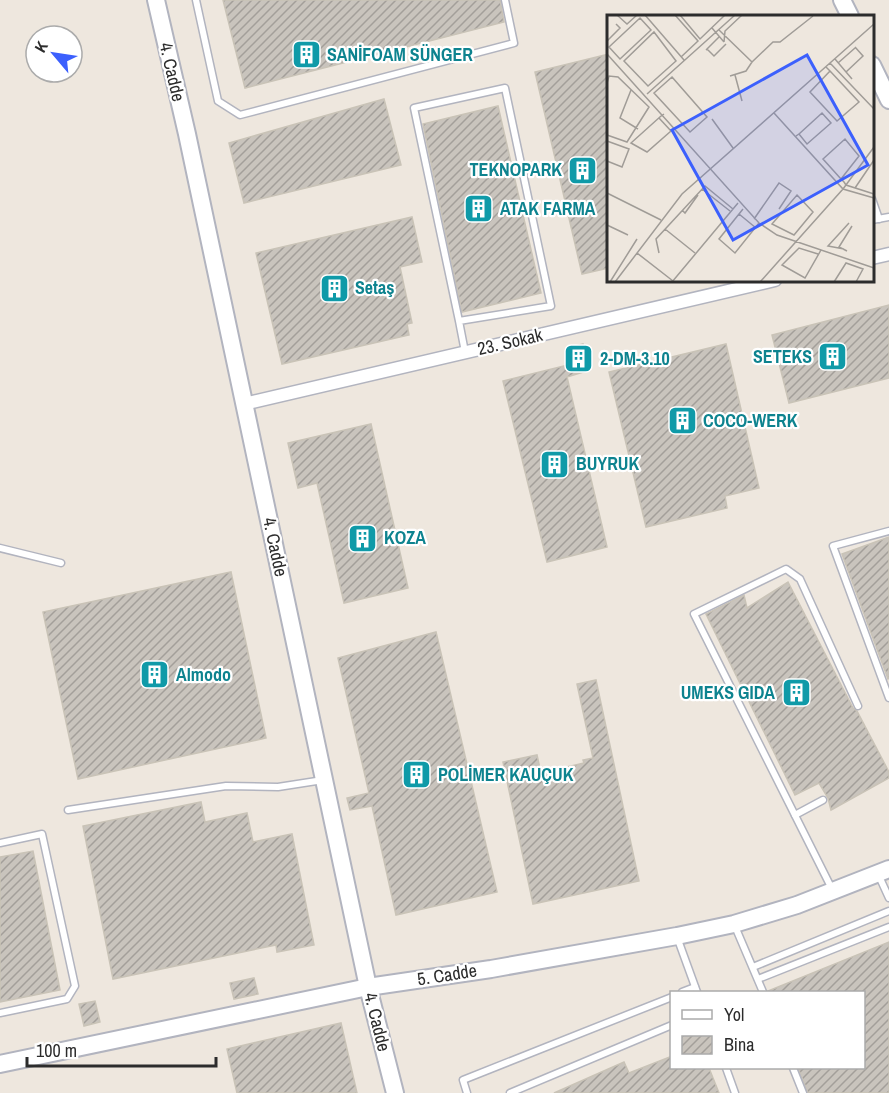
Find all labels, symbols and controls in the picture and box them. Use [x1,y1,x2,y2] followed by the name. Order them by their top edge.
[607,15,874,282] inset map
[24,24,84,84] north arrow
[29,37,53,56] text: K
[290,39,322,71] building icon: SANİFOAM SÜNGER
[154,40,191,104] street label: 4. Cadde
[327,42,473,67] place label: SANİFOAM SÜNGER
[567,154,599,186] building icon: TEKNOPARK
[470,157,562,182] place label: TEKNOPARK
[463,193,495,225] building icon: ATAK FARMA
[500,196,596,221] place label: ATAK FARMA
[318,272,350,304] building icon: Setaş
[355,275,394,300] place label: Setaş
[475,322,545,361] street label: 23. Sokak
[817,341,849,373] building icon: SETEKS
[563,343,595,375] building icon: 2-DM-3.10
[753,344,812,369] place label: SETEKS
[600,346,670,371] place label: 2-DM-3.10
[666,405,698,437] building icon: COCO-WERK
[703,408,798,433] place label: COCO-WERK
[539,448,571,480] building icon: BUYRUK
[576,451,639,476] place label: BUYRUK
[257,515,294,579] street label: 4. Cadde
[347,522,379,554] building icon: KOZA
[384,525,426,550] place label: KOZA
[139,659,171,691] building icon: Almodo
[176,662,231,687] place label: Almodo
[780,677,812,709] building icon: UMEKS GIDA
[681,680,775,705] place label: UMEKS GIDA
[401,759,433,791] building icon: POLİMER KAUÇUK
[438,762,574,787] place label: POLİMER KAUÇUK
[415,957,478,992] street label: 5. Cadde
[358,990,397,1054] street label: 4. Cadde
[670,991,865,1069] legend
[724,1002,744,1027] text: Yol
[27,1030,216,1068] scale bar
[724,1032,754,1057] text: Bina
[36,1038,77,1063] text: 100 m

